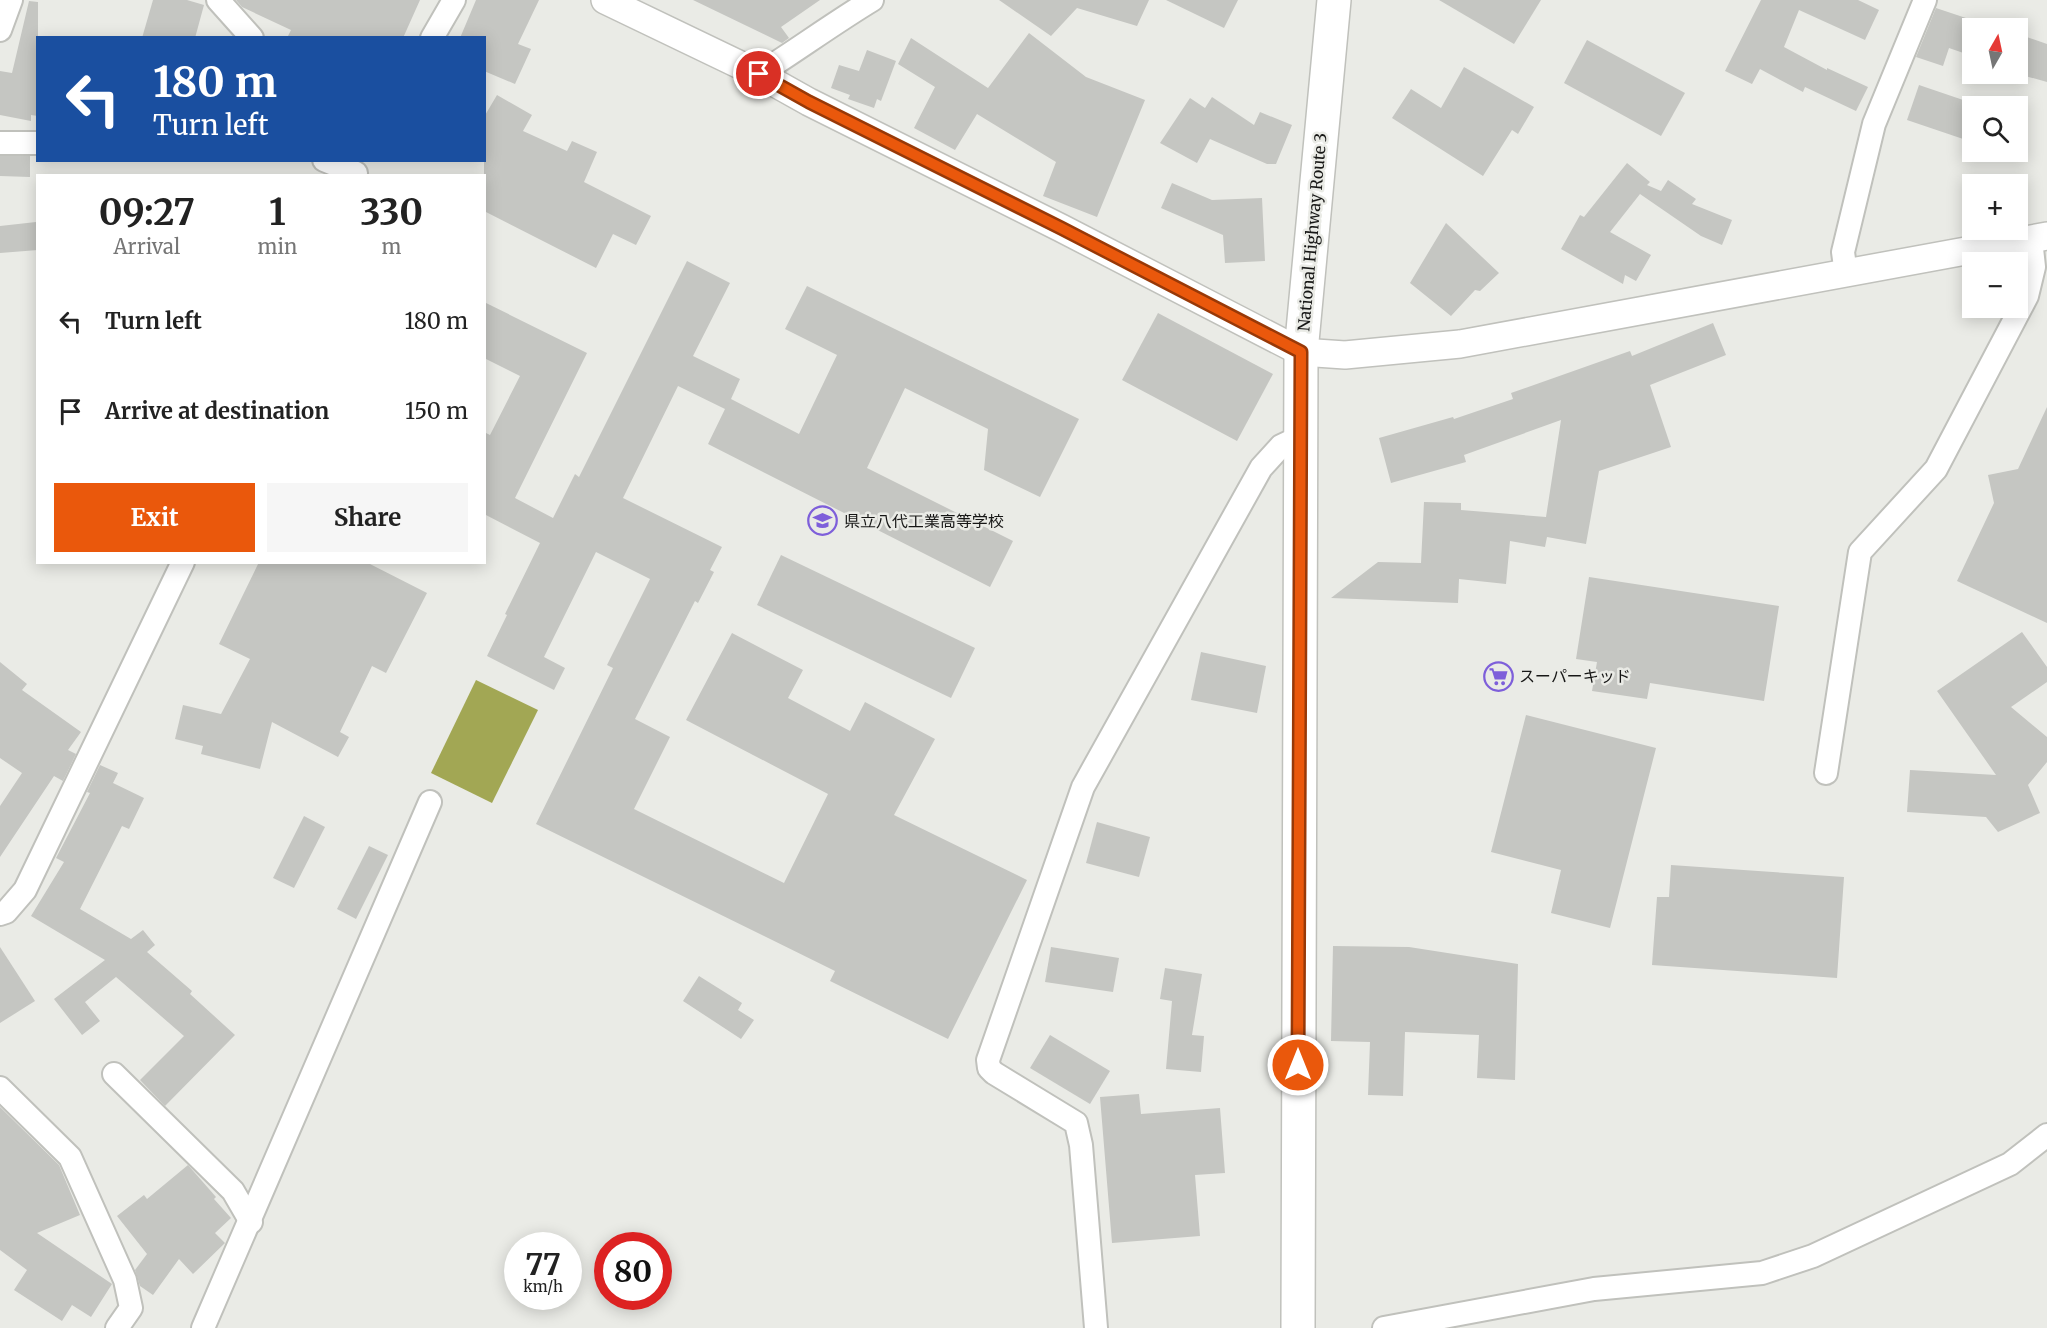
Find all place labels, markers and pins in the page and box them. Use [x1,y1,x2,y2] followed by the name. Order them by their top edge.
[733,48,784,99] pin
[807,505,839,537] school or university icon: 県立八代工業高等学校
[844,511,1004,531] place label: 県立八代工業高等学校
[1482,660,1514,692] supermarket icon: スーパーキッド
[1519,666,1631,686] place label: スーパーキッド

